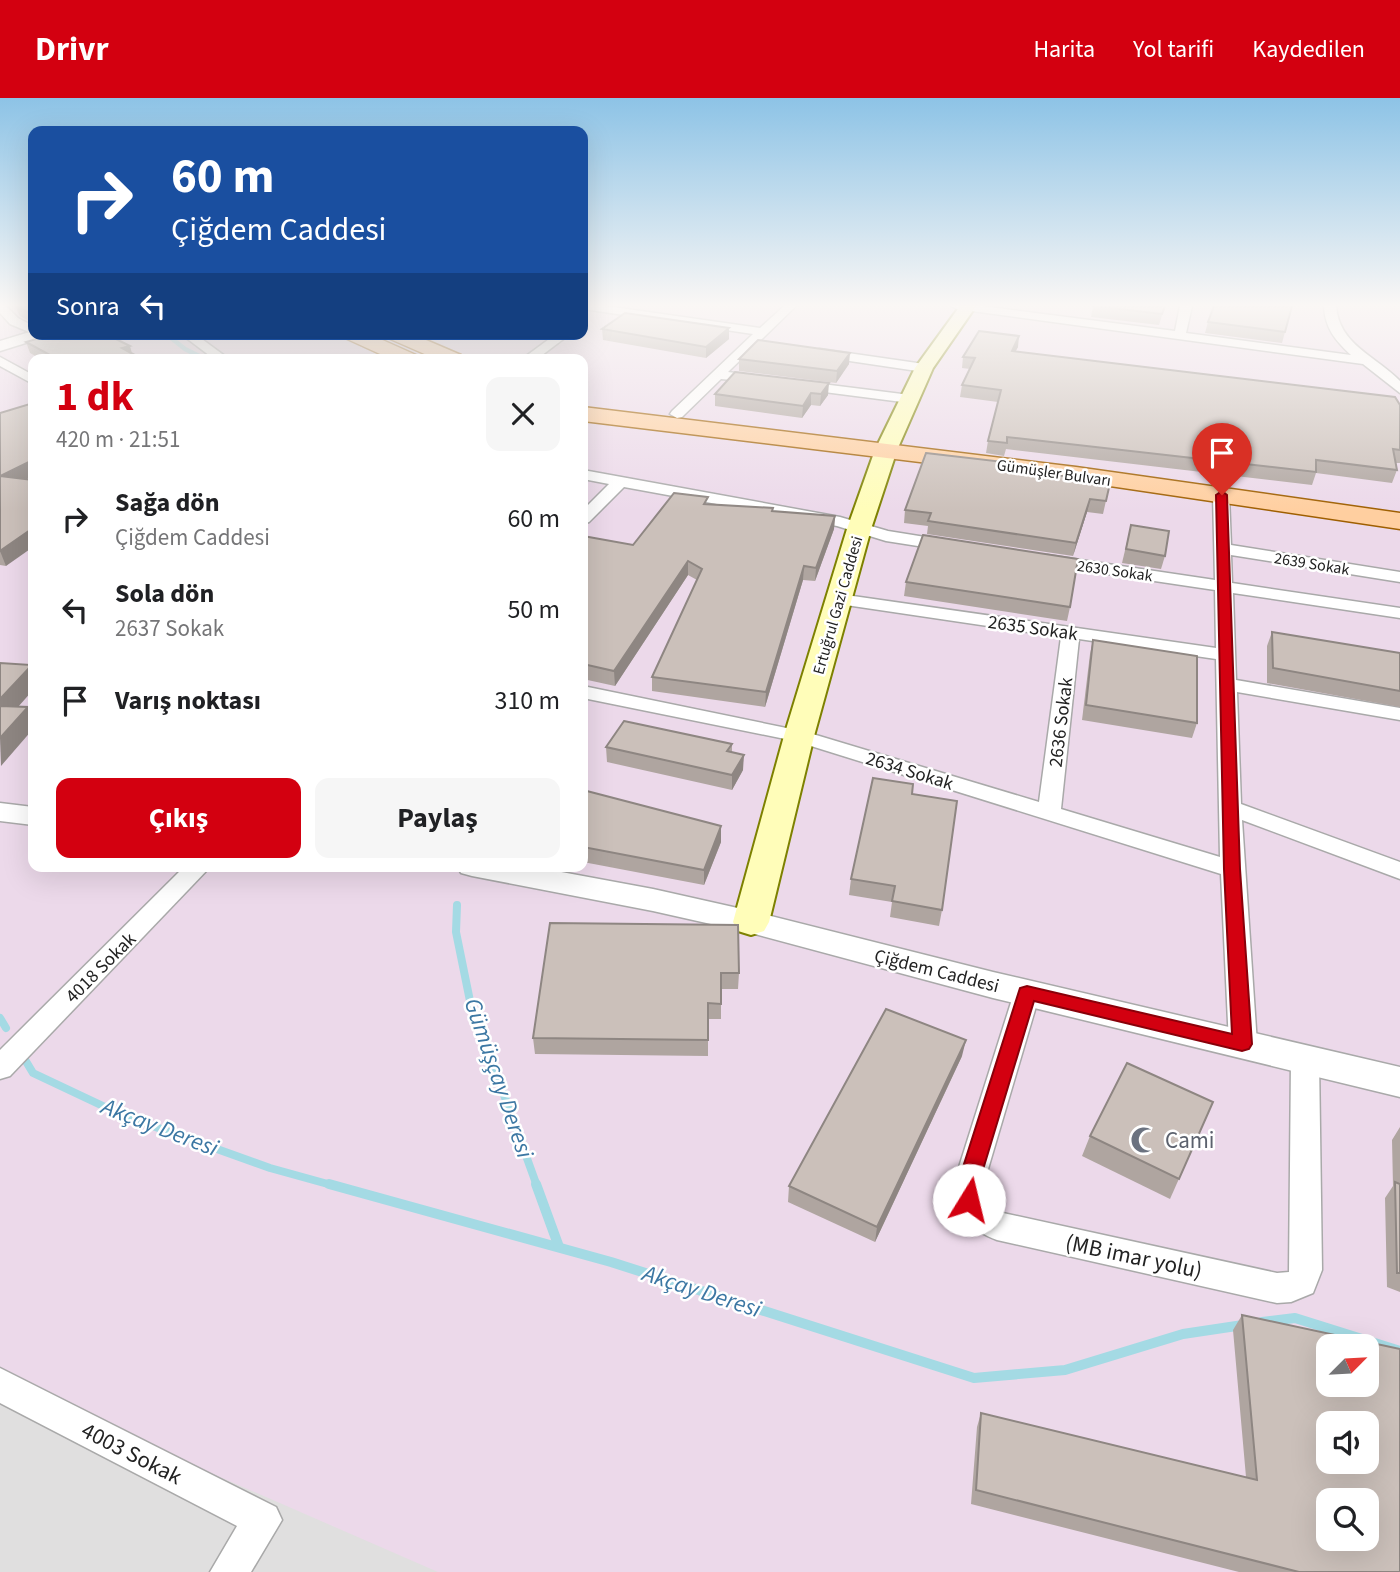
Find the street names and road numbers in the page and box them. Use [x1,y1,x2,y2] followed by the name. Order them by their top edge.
[995,454,1112,492] street label: Gümüşler Bulvarı
[808,533,868,677] street label: Ertuğrul Gazi Caddesi
[1273,547,1351,581] street label: 2639 Sokak
[1076,555,1154,587] street label: 2630 Sokak
[986,609,1080,648] street label: 2635 Sokak
[1043,675,1080,769] street label: 2636 Sokak
[862,745,957,798] street label: 2634 Sokak
[60,926,143,1010] street label: 4018 Sokak
[871,943,1002,1000] street label: Çiğdem Caddesi
[1062,1226,1205,1287] street label: (MB imar yolu)
[76,1414,188,1493] street label: 4003 Sokak

